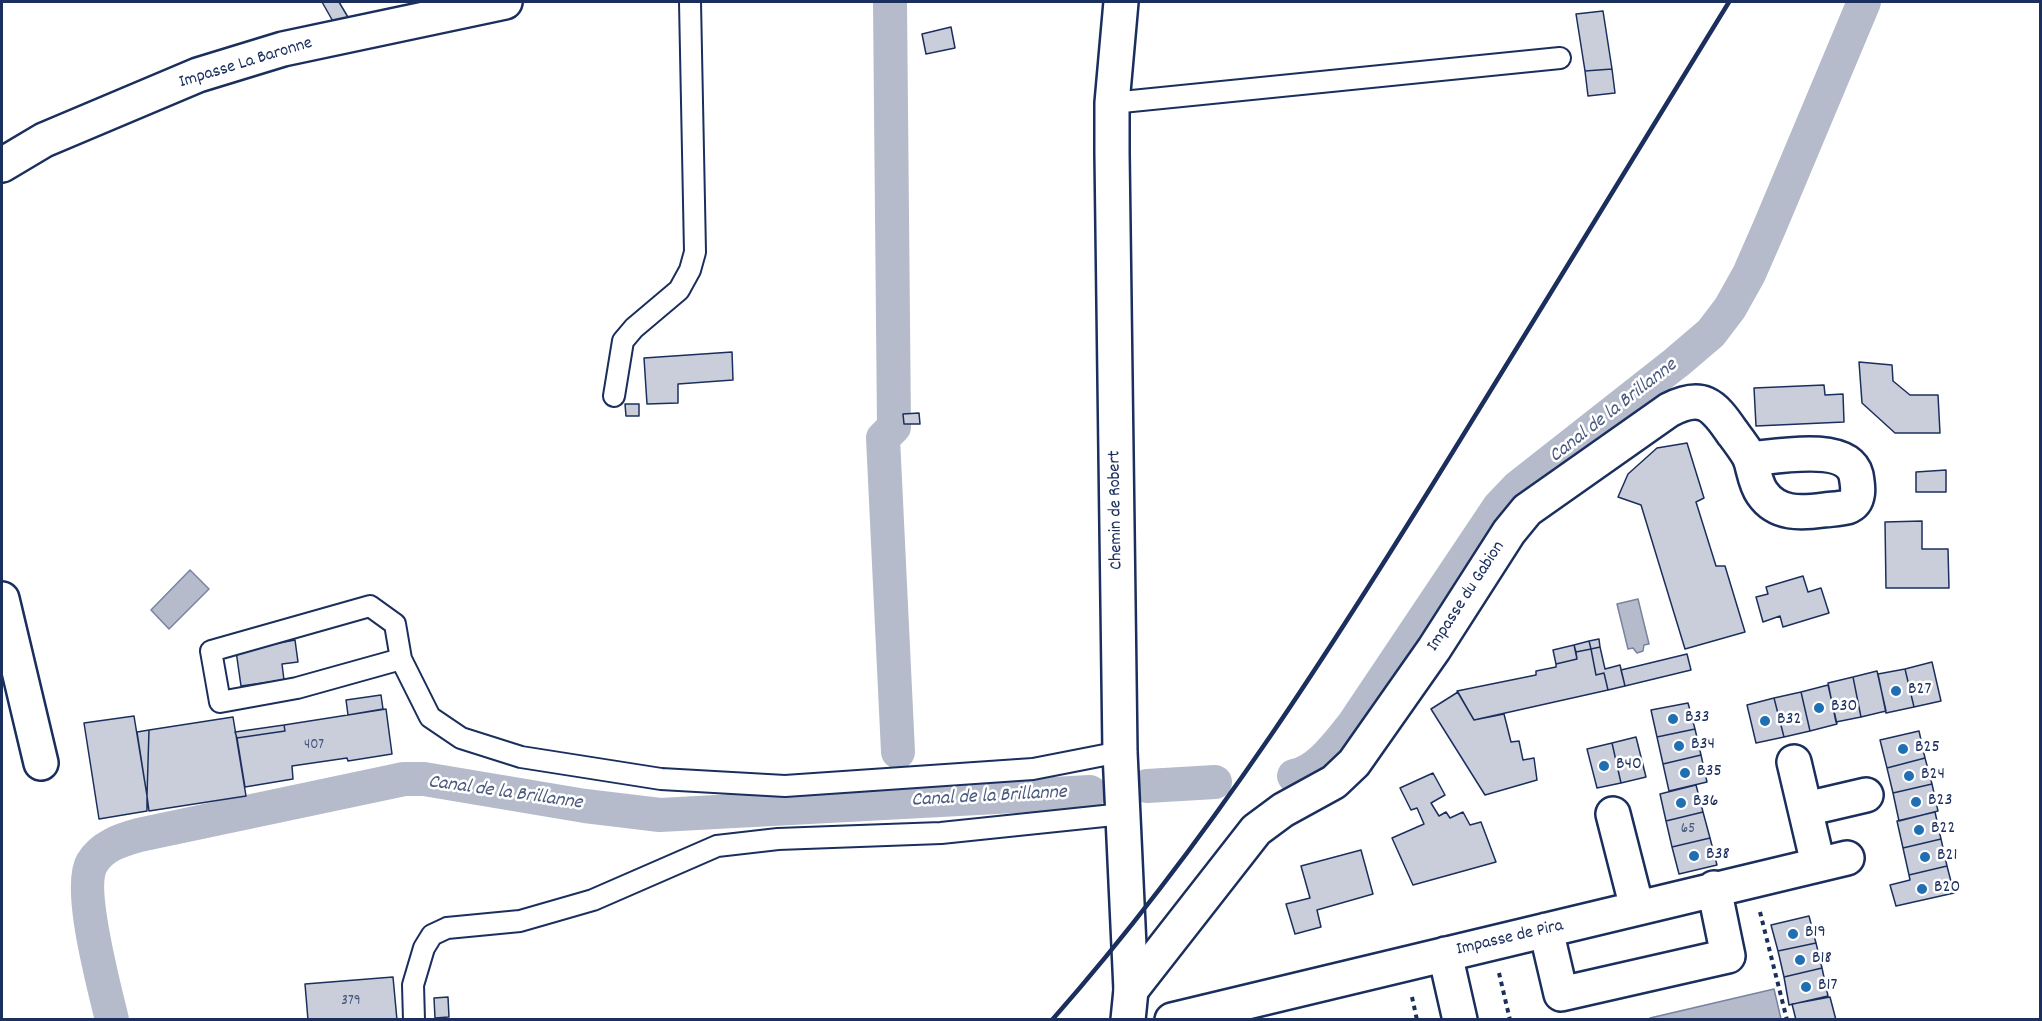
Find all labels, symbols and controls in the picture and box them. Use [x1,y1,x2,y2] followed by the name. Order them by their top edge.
[177,33,315,95] street label: Impasse La Baronne
[1545,355,1683,469] water label: Canal de la Brillanne
[1105,450,1129,570] street label: Chemin de Robert
[1423,538,1511,656] street label: Impasse du Gabion
[1908,680,1931,702] place label: B27
[1889,684,1903,698] marker: B27
[1831,697,1857,719] place label: B30
[1812,701,1826,715] marker: B30
[1685,708,1710,730] place label: B33
[1777,710,1801,732] place label: B32
[1666,712,1680,726] marker: B33
[1758,714,1772,728] marker: B32
[1691,735,1715,757] place label: B34
[304,737,324,755] house number: 407
[1915,738,1940,760] place label: B25
[1672,739,1686,753] marker: B34
[1896,742,1910,756] marker: B25
[1616,755,1642,777] place label: B40
[1597,759,1611,773] marker: B40
[1697,762,1722,784] place label: B35
[1921,765,1945,787] place label: B24
[1678,766,1692,780] marker: B35
[1902,769,1916,783] marker: B24
[426,771,584,817] water label: Canal de la Brillanne
[911,782,1067,814] water label: Canal de la Brillanne
[1928,791,1952,813] place label: B23
[1693,792,1718,814] place label: B36
[1909,795,1923,809] marker: B23
[1674,796,1688,810] marker: B36
[1931,819,1955,841] place label: B22
[1681,821,1695,839] house number: 65
[1912,823,1926,837] marker: B22
[1706,845,1730,867] place label: B38
[1937,846,1957,868] place label: B21
[1687,849,1701,863] marker: B38
[1918,850,1932,864] marker: B21
[1934,878,1960,900] place label: B20
[1915,882,1929,896] marker: B20
[1454,916,1566,962] street label: Impasse de Pira
[1805,923,1826,945] place label: B19
[1786,927,1800,941] marker: B19
[1812,949,1832,971] place label: B18
[1793,953,1807,967] marker: B18
[1818,976,1837,998] place label: B17
[1799,980,1813,994] marker: B17
[341,993,361,1011] house number: 379

